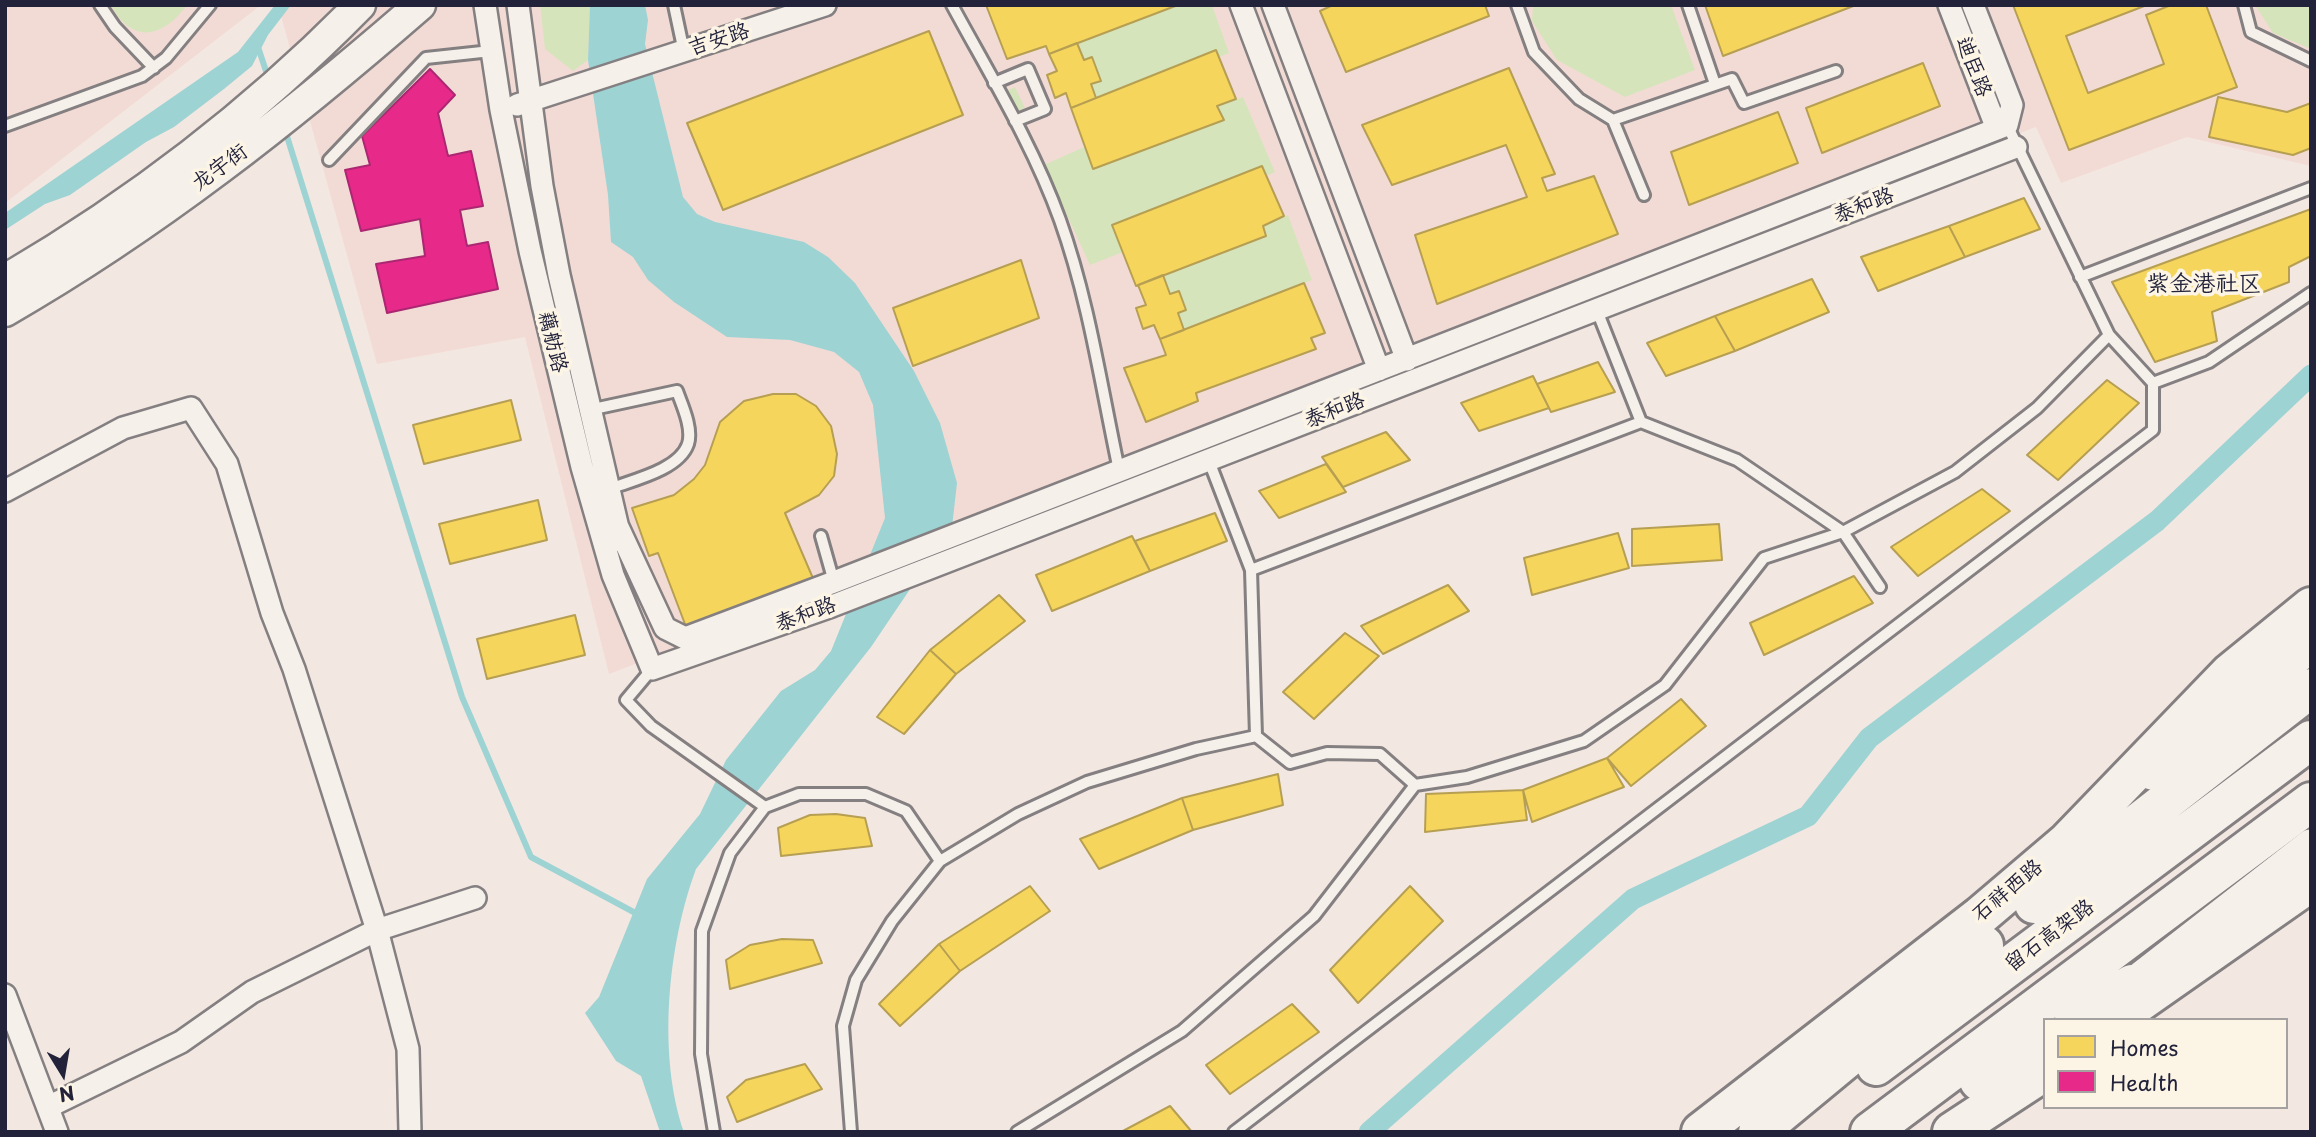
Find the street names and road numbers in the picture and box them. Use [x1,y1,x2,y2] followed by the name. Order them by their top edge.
[685,18,753,62] street label: 吉安路
[1950,33,1996,101] street label: 迪臣路
[187,139,253,197] street label: 龙宇街
[1830,183,1898,229] street label: 泰和路
[532,308,572,376] street label: 藕舫路
[1301,388,1369,434] street label: 泰和路
[772,592,840,638] street label: 泰和路
[1968,854,2048,928] street label: 石祥西路
[2000,894,2100,978] street label: 留石高架路

